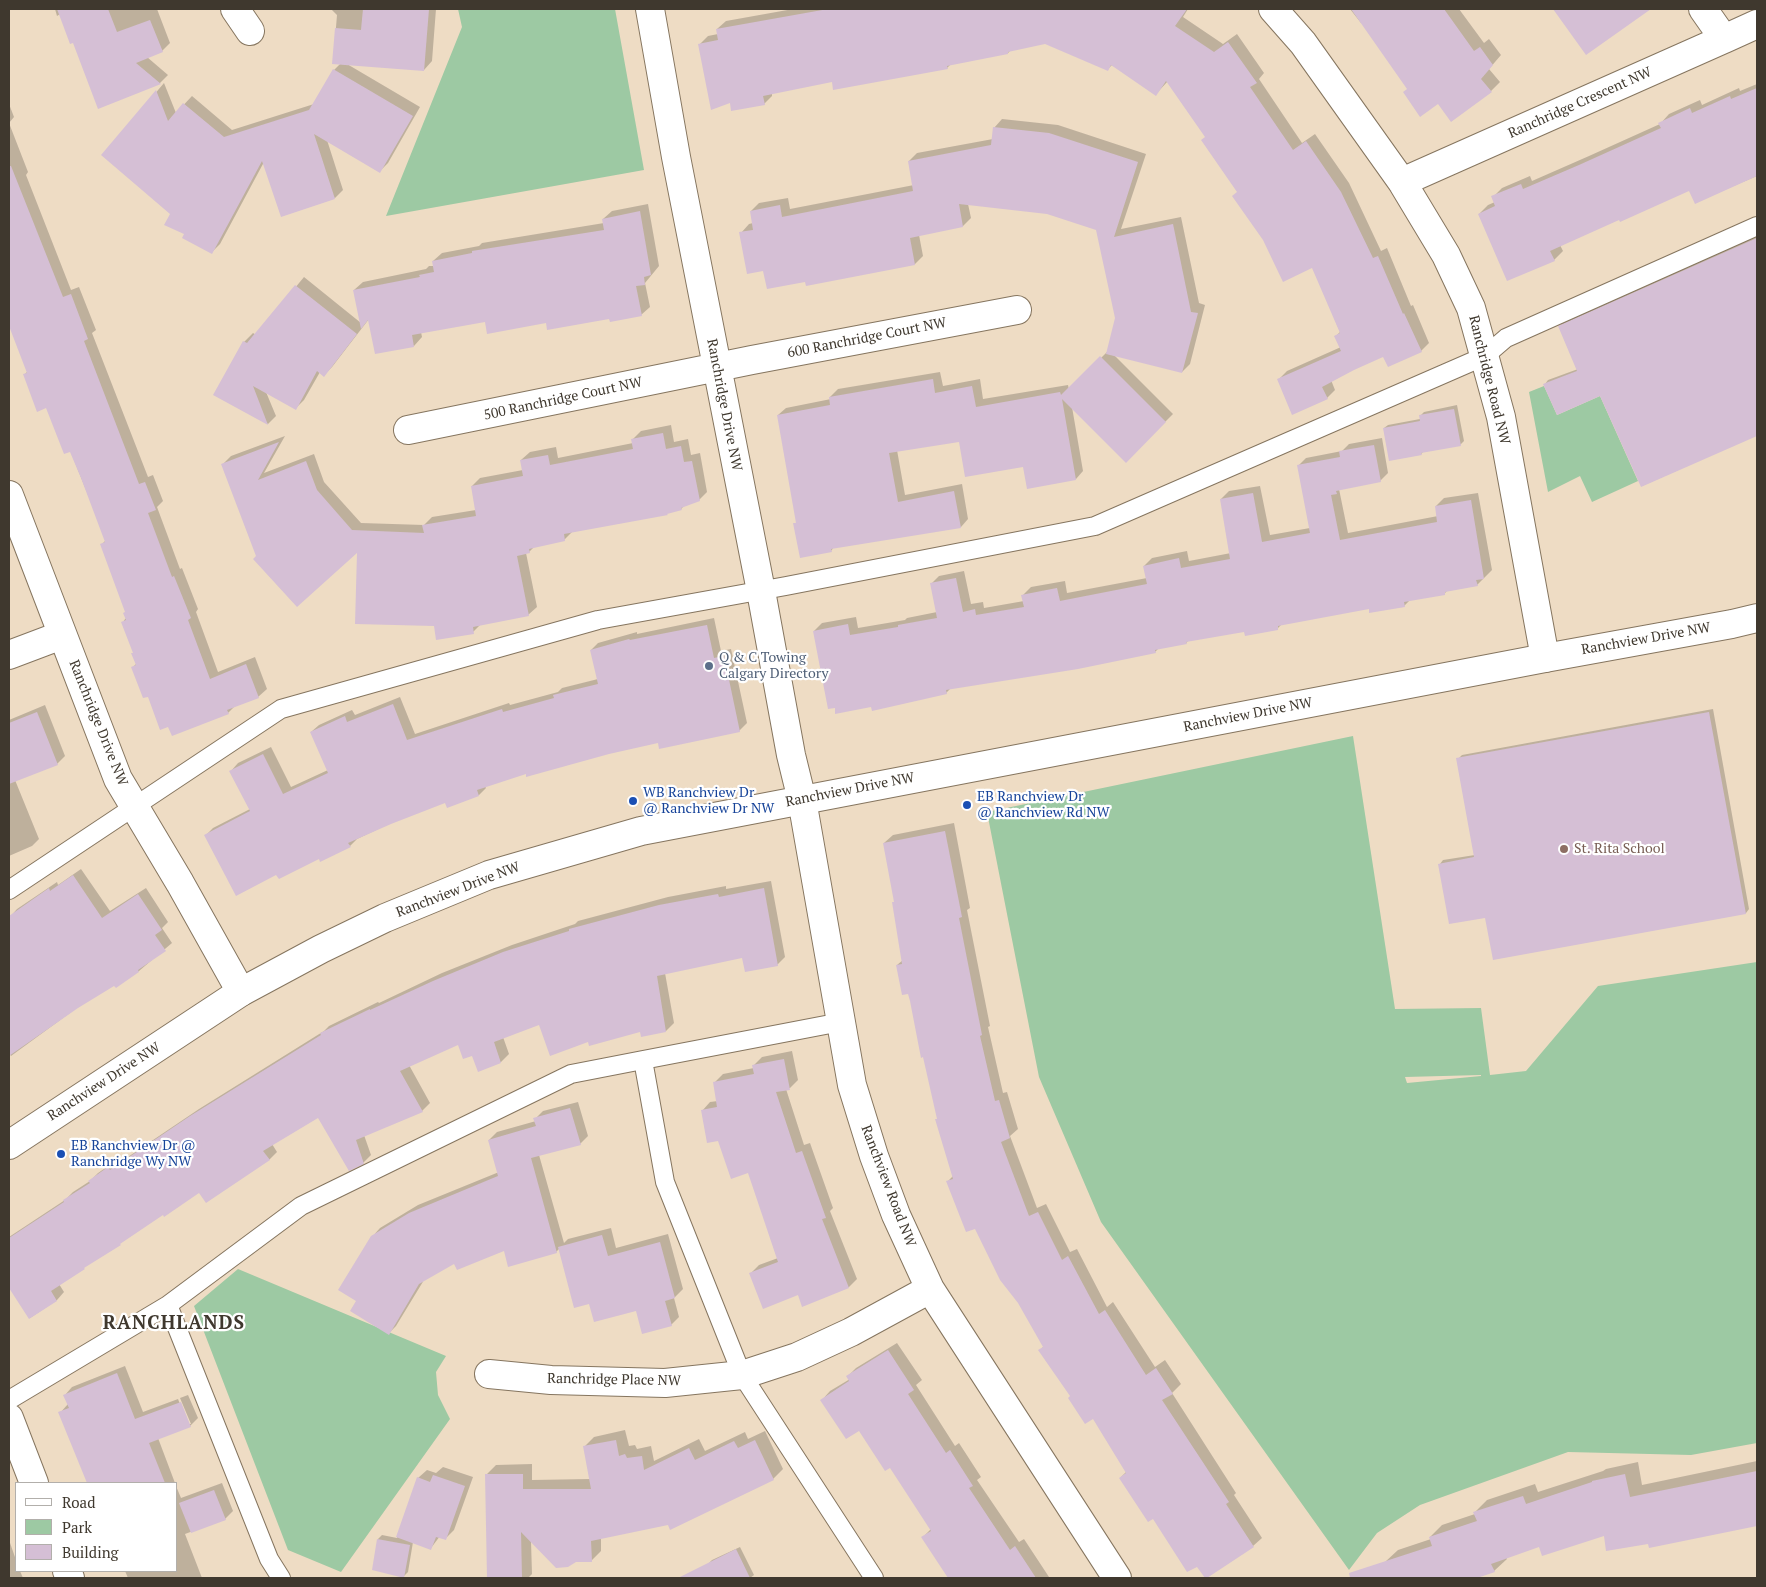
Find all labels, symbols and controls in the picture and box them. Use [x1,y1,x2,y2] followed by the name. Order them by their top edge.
[1506,64,1654,142] street label: Ranchridge Crescent NW
[786,314,948,362] street label: 600 Ranchridge Court NW
[1465,314,1513,446] street label: Ranchridge Road NW
[703,337,745,473] street label: Ranchridge Drive NW
[482,374,644,424] street label: 500 Ranchridge Court NW
[1580,619,1712,659] street label: Ranchview Drive NW
[719,650,828,682] place label: Q & C Towing Calgary Directory
[65,658,131,788] street label: Ranchridge Drive NW
[703,660,715,672] marker: Q & C Towing Calgary Directory
[1182,694,1314,736] street label: Ranchview Drive NW
[784,769,916,811] street label: Ranchview Drive NW
[643,785,774,818] place label: WB Ranchview Dr @ Ranchview Dr NW
[977,789,1110,822] place label: EB Ranchview Dr @ Ranchview Rd NW
[627,795,639,807] marker: WB Ranchview Dr @ Ranchview Dr NW
[961,799,973,811] marker: EB Ranchview Dr @ Ranchview Rd NW
[1574,841,1665,857] place label: St. Rita School
[1558,843,1570,855] marker: St. Rita School
[394,859,522,921] street label: Ranchview Drive NW
[44,1039,164,1125] street label: Ranchview Drive NW
[857,1123,919,1249] street label: Ranchview Road NW
[71,1138,196,1170] place label: EB Ranchview Dr @ Ranchridge Wy NW
[55,1148,67,1160] marker: EB Ranchview Dr @ Ranchridge Wy NW
[102,1313,246,1335] district label: RANCHLANDS
[547,1370,681,1390] street label: Ranchridge Place NW
[15,1482,178,1572] legend
[62,1492,95,1512] text: Road
[62,1517,92,1537] text: Park
[62,1542,119,1562] text: Building

